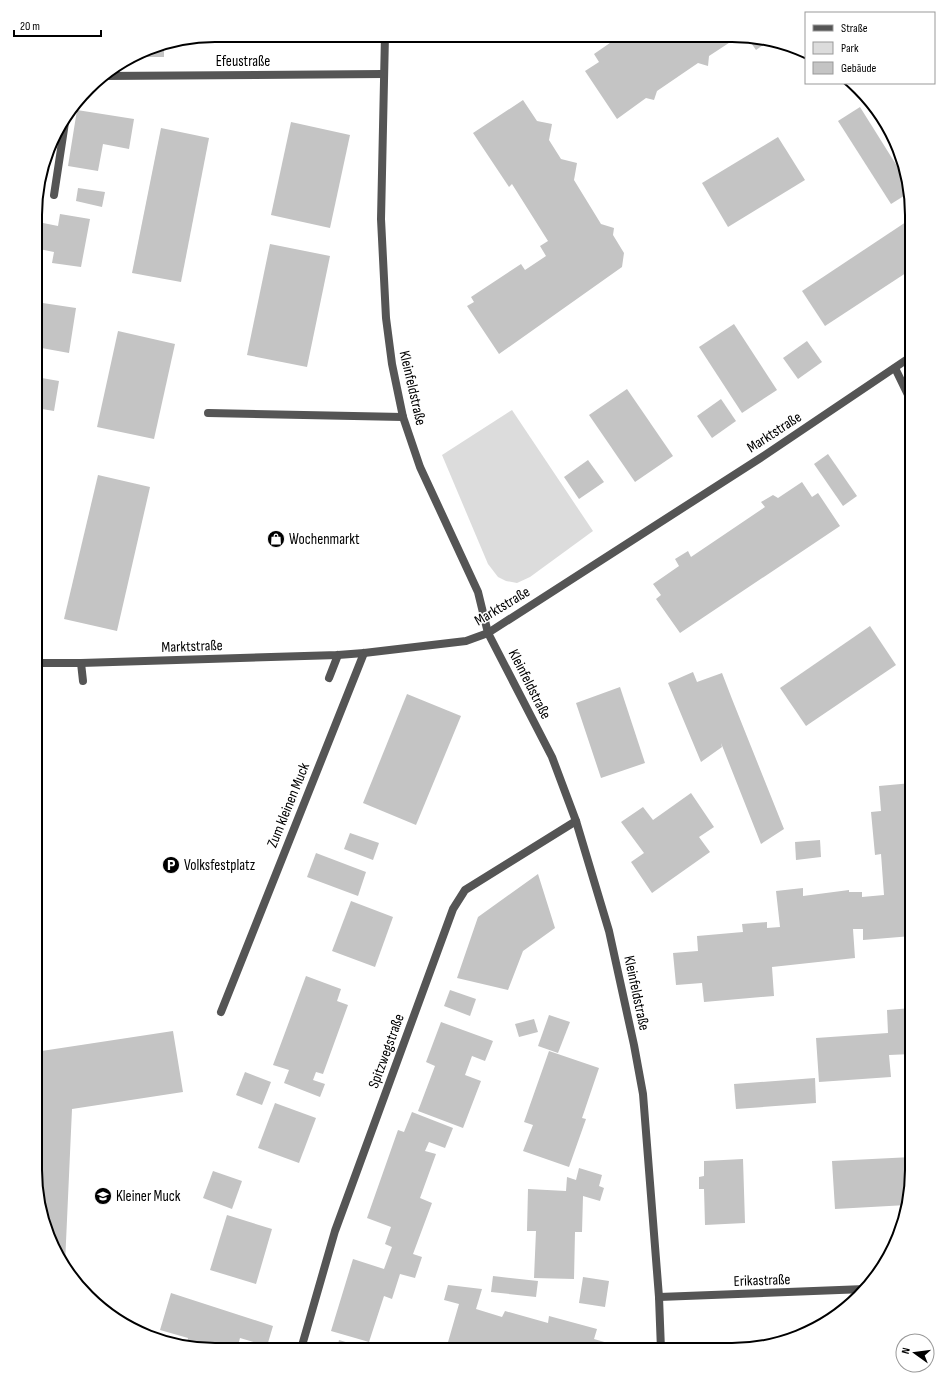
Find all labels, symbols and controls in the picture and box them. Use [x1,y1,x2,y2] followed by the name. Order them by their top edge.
[14,12,101,38] scale bar
[805,12,935,84] legend
[20,19,40,34] text: 20 m
[841,21,868,36] text: Straße
[841,41,859,56] text: Park
[216,52,270,71] street label: Efeustraße
[841,61,876,76] text: Gebäude
[395,349,430,427] street label: Kleinfeldstraße
[743,408,805,457] street label: Marktstraße
[266,529,286,549] shop icon: Wochenmarkt
[289,530,360,549] place label: Wochenmarkt
[471,582,533,630] street label: Marktstraße
[161,636,223,657] street label: Marktstraße
[504,646,555,722] street label: Kleinfeldstraße
[263,760,314,850] street label: Zum kleinen Muck
[161,855,181,875] parking icon: Volksfestplatz
[184,856,256,875] place label: Volksfestplatz
[619,954,654,1032] street label: Kleinfeldstraße
[364,1011,409,1091] street label: Spitzwegstraße
[93,1186,113,1206] school or university icon: Kleiner Muck
[116,1187,181,1206] place label: Kleiner Muck
[733,1270,791,1291] street label: Erikastraße
[895,1333,935,1373] north arrow
[899,1346,913,1355] text: N

